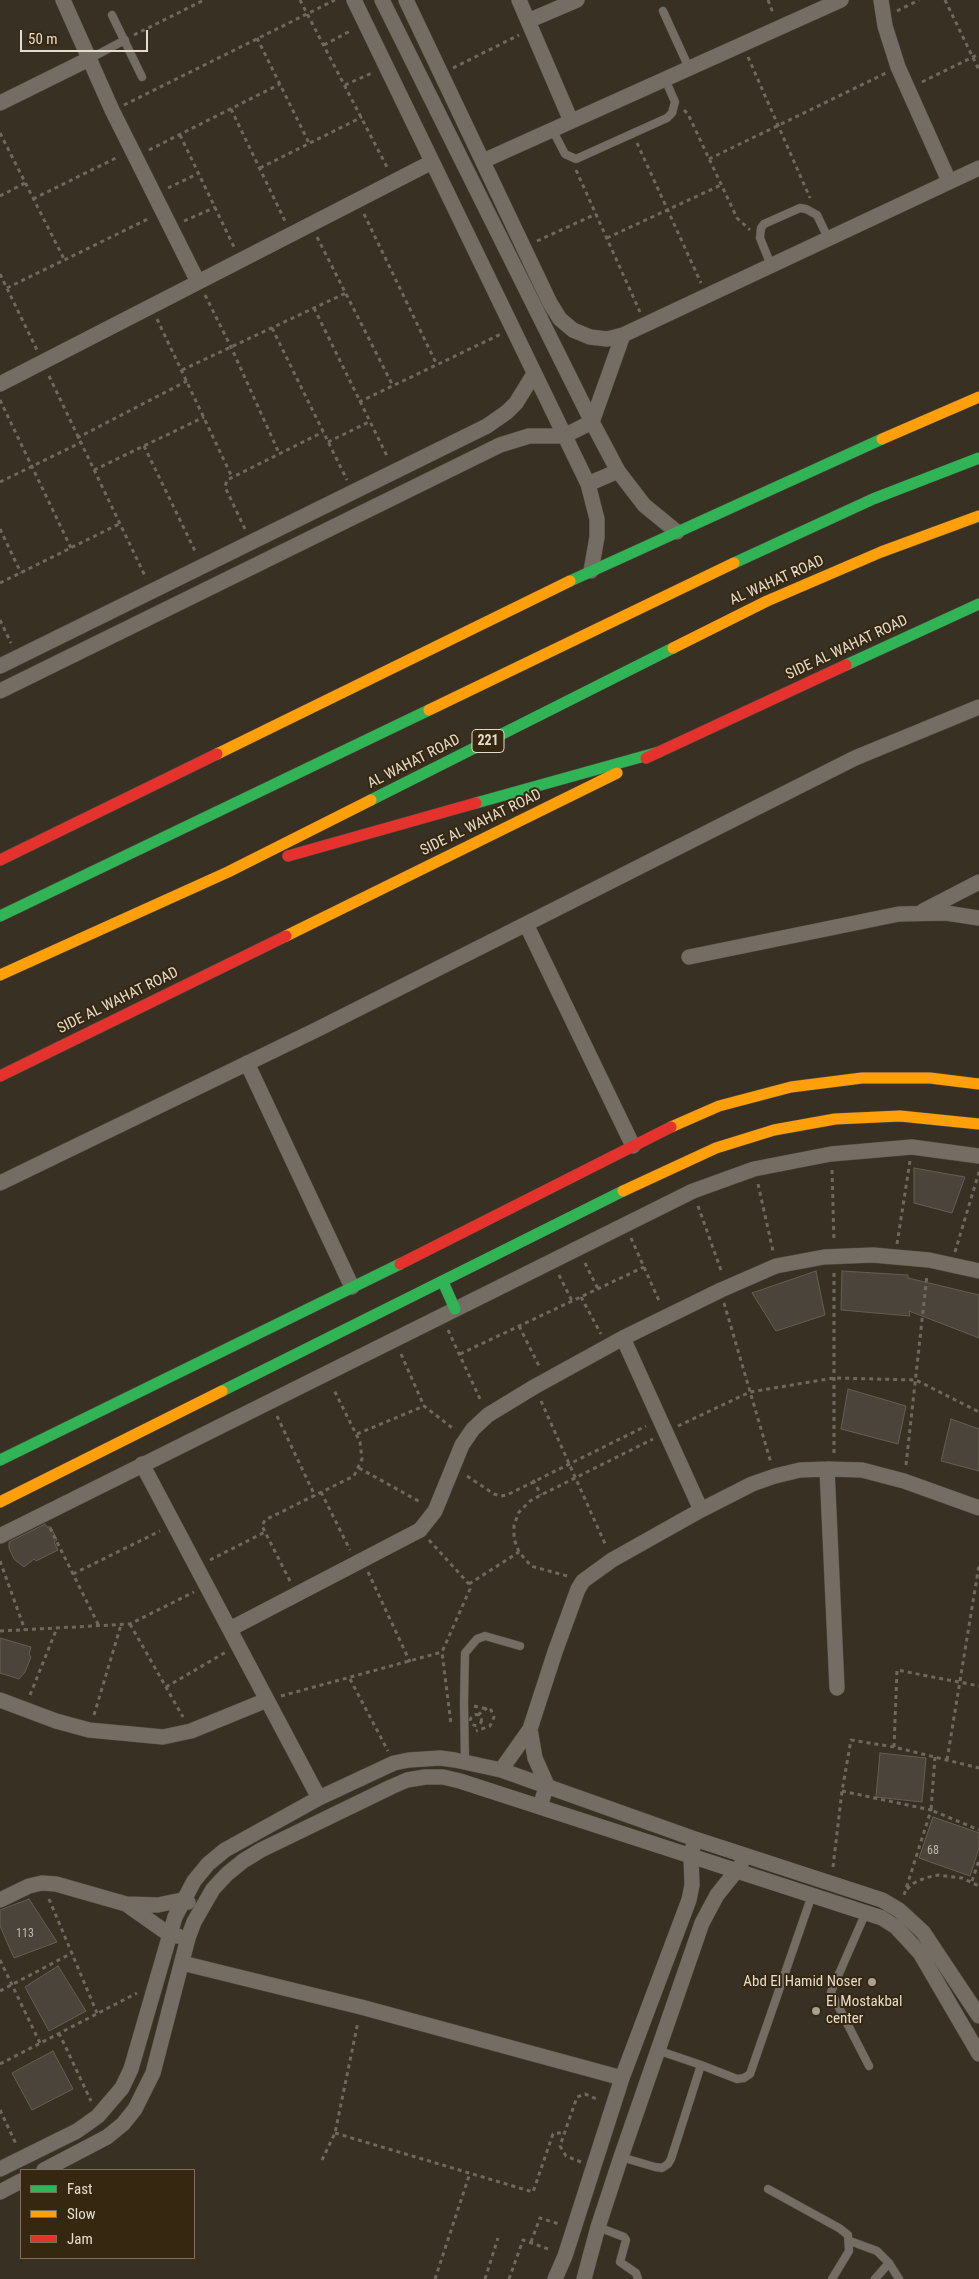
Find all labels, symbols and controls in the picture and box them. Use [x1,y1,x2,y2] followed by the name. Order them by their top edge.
[22,20,150,52] scale bar
[28,30,58,48] text: 50 m
[727,552,827,610] street label: AL WAHAT ROAD
[783,612,911,684] street label: SIDE AL WAHAT ROAD
[472,729,504,752] road number: 221
[365,731,463,793] street label: AL WAHAT ROAD
[418,786,544,860] street label: SIDE AL WAHAT ROAD
[55,964,181,1038] street label: SIDE AL WAHAT ROAD
[927,1844,939,1858] house number: 68
[16,1927,34,1941] house number: 113
[743,1973,862,1991] place label: Abd El Hamid Noser
[866,1976,878,1988] marker: Abd El Hamid Noser
[826,1993,902,2028] place label: El Mostakbal center
[810,2005,822,2017] marker: El Mostakbal center
[20,2169,195,2259] legend
[67,2180,92,2198] text: Fast
[67,2205,96,2223] text: Slow
[67,2230,93,2248] text: Jam

